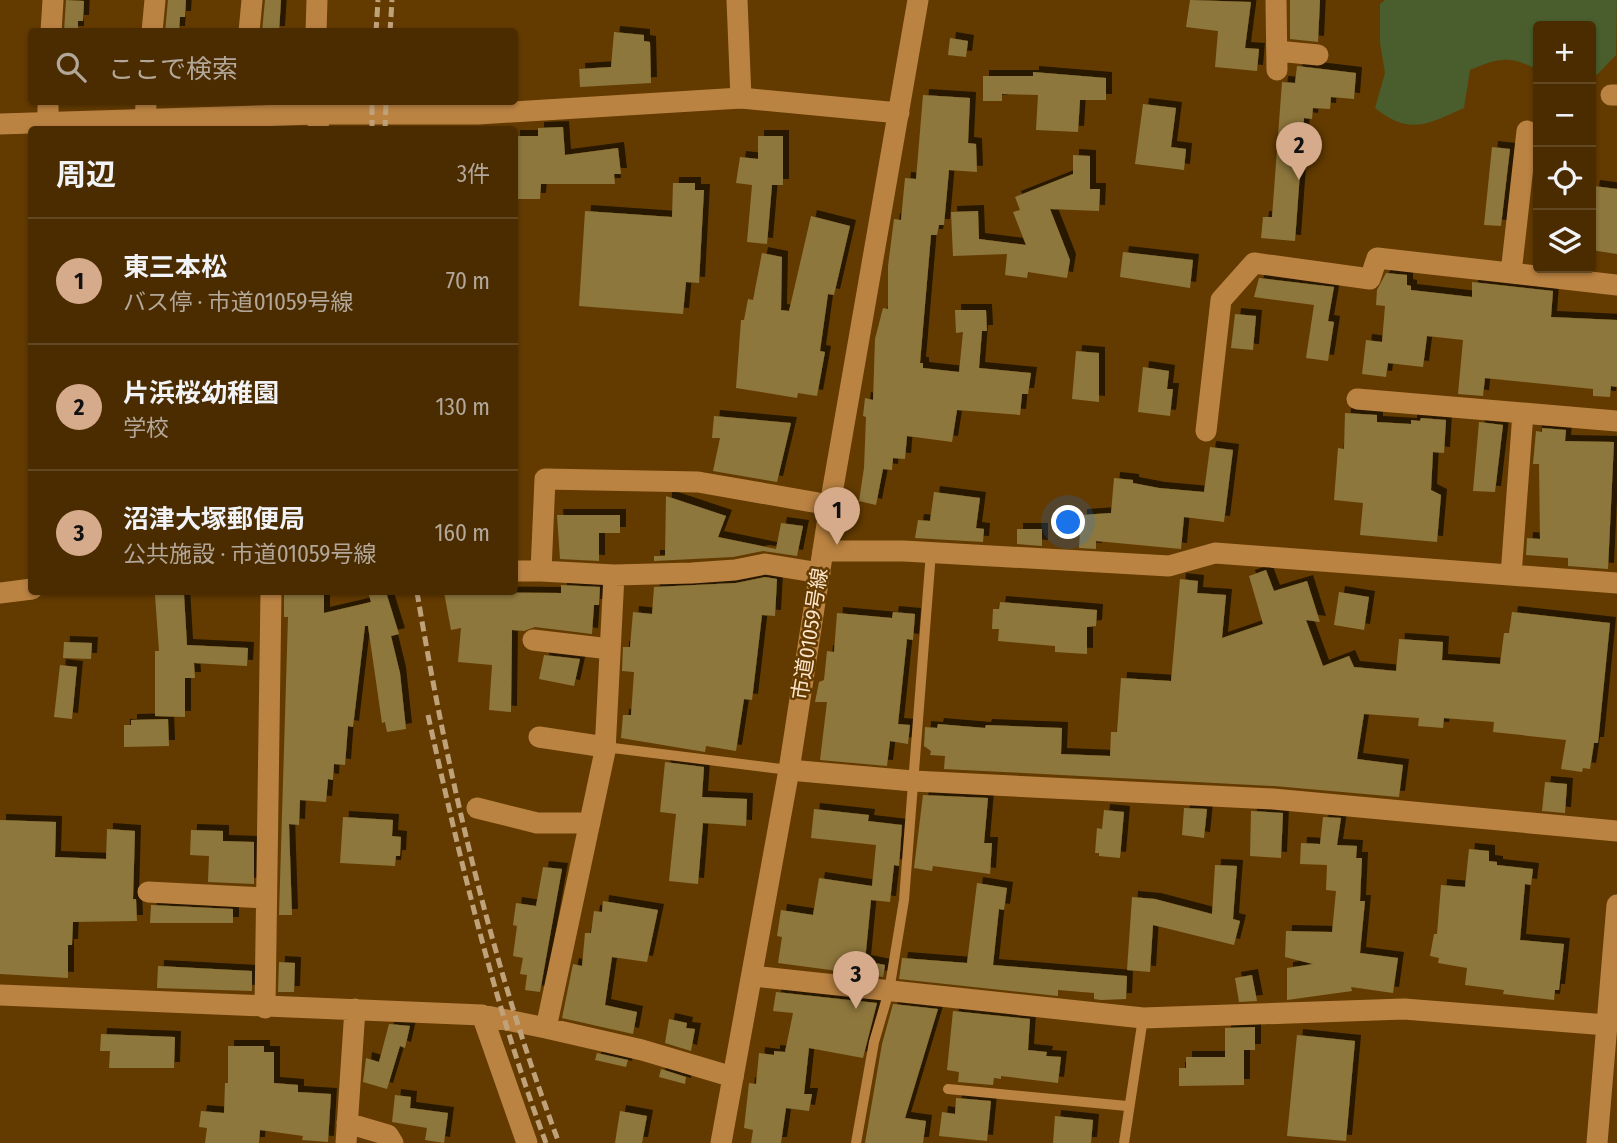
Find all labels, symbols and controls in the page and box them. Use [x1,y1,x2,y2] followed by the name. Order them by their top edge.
[1533,21,1596,273] map controls
[1533,21,1596,84] button: +
[28,28,518,105] search box
[52,48,90,86] icon: search
[108,54,238,85] text: ここで検索
[1533,84,1596,147] button: −
[1276,122,1322,180] pin: 2
[1533,147,1596,210] button: locate
[56,157,116,193] text: 周辺
[457,160,490,188] text: 3件
[1533,210,1596,273] button: layers
[123,252,227,283] text: 東三本松
[74,267,84,295] text: 1
[446,267,490,295] text: 70 m
[123,288,353,316] text: バス停 · 市道01059号線
[123,378,279,409] text: 片浜桜幼稚園
[74,393,84,421] text: 2
[436,393,490,421] text: 130 m
[123,414,169,442] text: 学校
[814,487,860,545] pin: 1
[123,504,305,535] text: 沼津大塚郵便局
[1051,505,1085,539] your location
[74,519,84,547] text: 3
[435,519,490,547] text: 160 m
[123,540,376,568] text: 公共施設 · 市道01059号線
[787,566,833,702] street label: 市道01059号線
[833,951,879,1009] pin: 3

